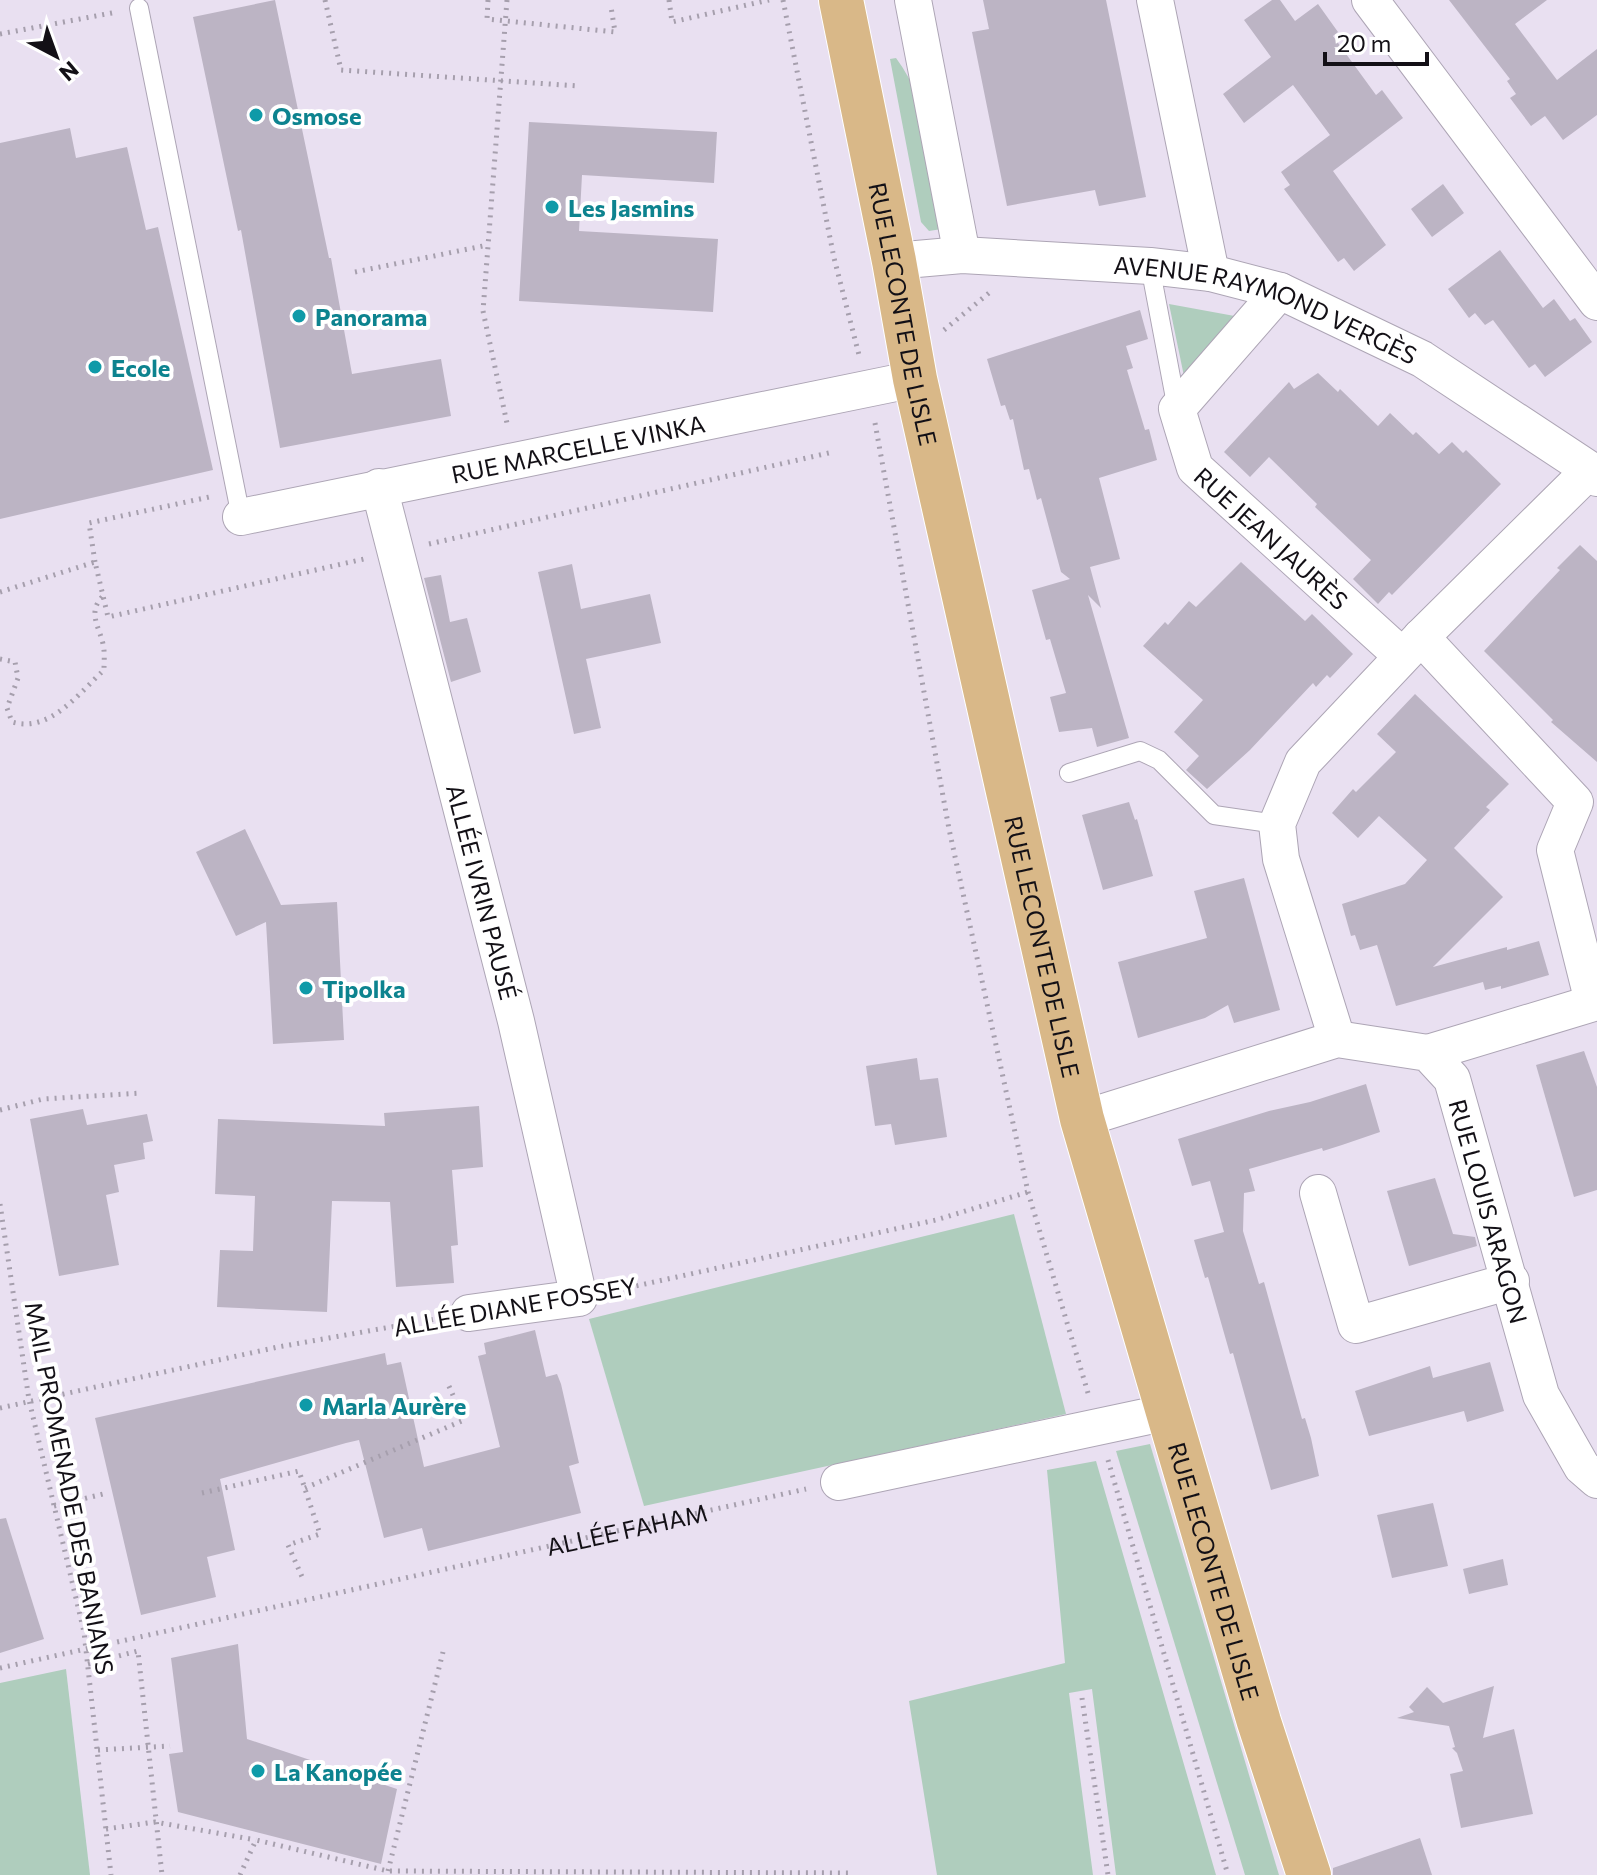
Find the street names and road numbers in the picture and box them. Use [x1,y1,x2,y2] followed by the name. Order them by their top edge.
[864,180,944,448] street label: RUE LECONTE DE LISLE
[1113,249,1422,369] street label: AVENUE RAYMOND VERGÈS
[449,408,707,488] street label: RUE MARCELLE VINKA
[1189,461,1355,615] street label: RUE JEAN JAURÈS
[441,781,524,1003] street label: ALLÉE IVRIN PAUSÉ
[999,813,1087,1080] street label: RUE LECONTE DE LISLE
[1444,1096,1535,1327] street label: RUE LOUIS ARAGON
[391,1270,639,1342] street label: ALLÉE DIANE FOSSEY
[20,1299,120,1677] street label: MAIL PROMENADE DES BANIANS
[1163,1439,1266,1704] street label: RUE LECONTE DE LISLE
[543,1497,710,1561] street label: ALLÉE FAHAM

